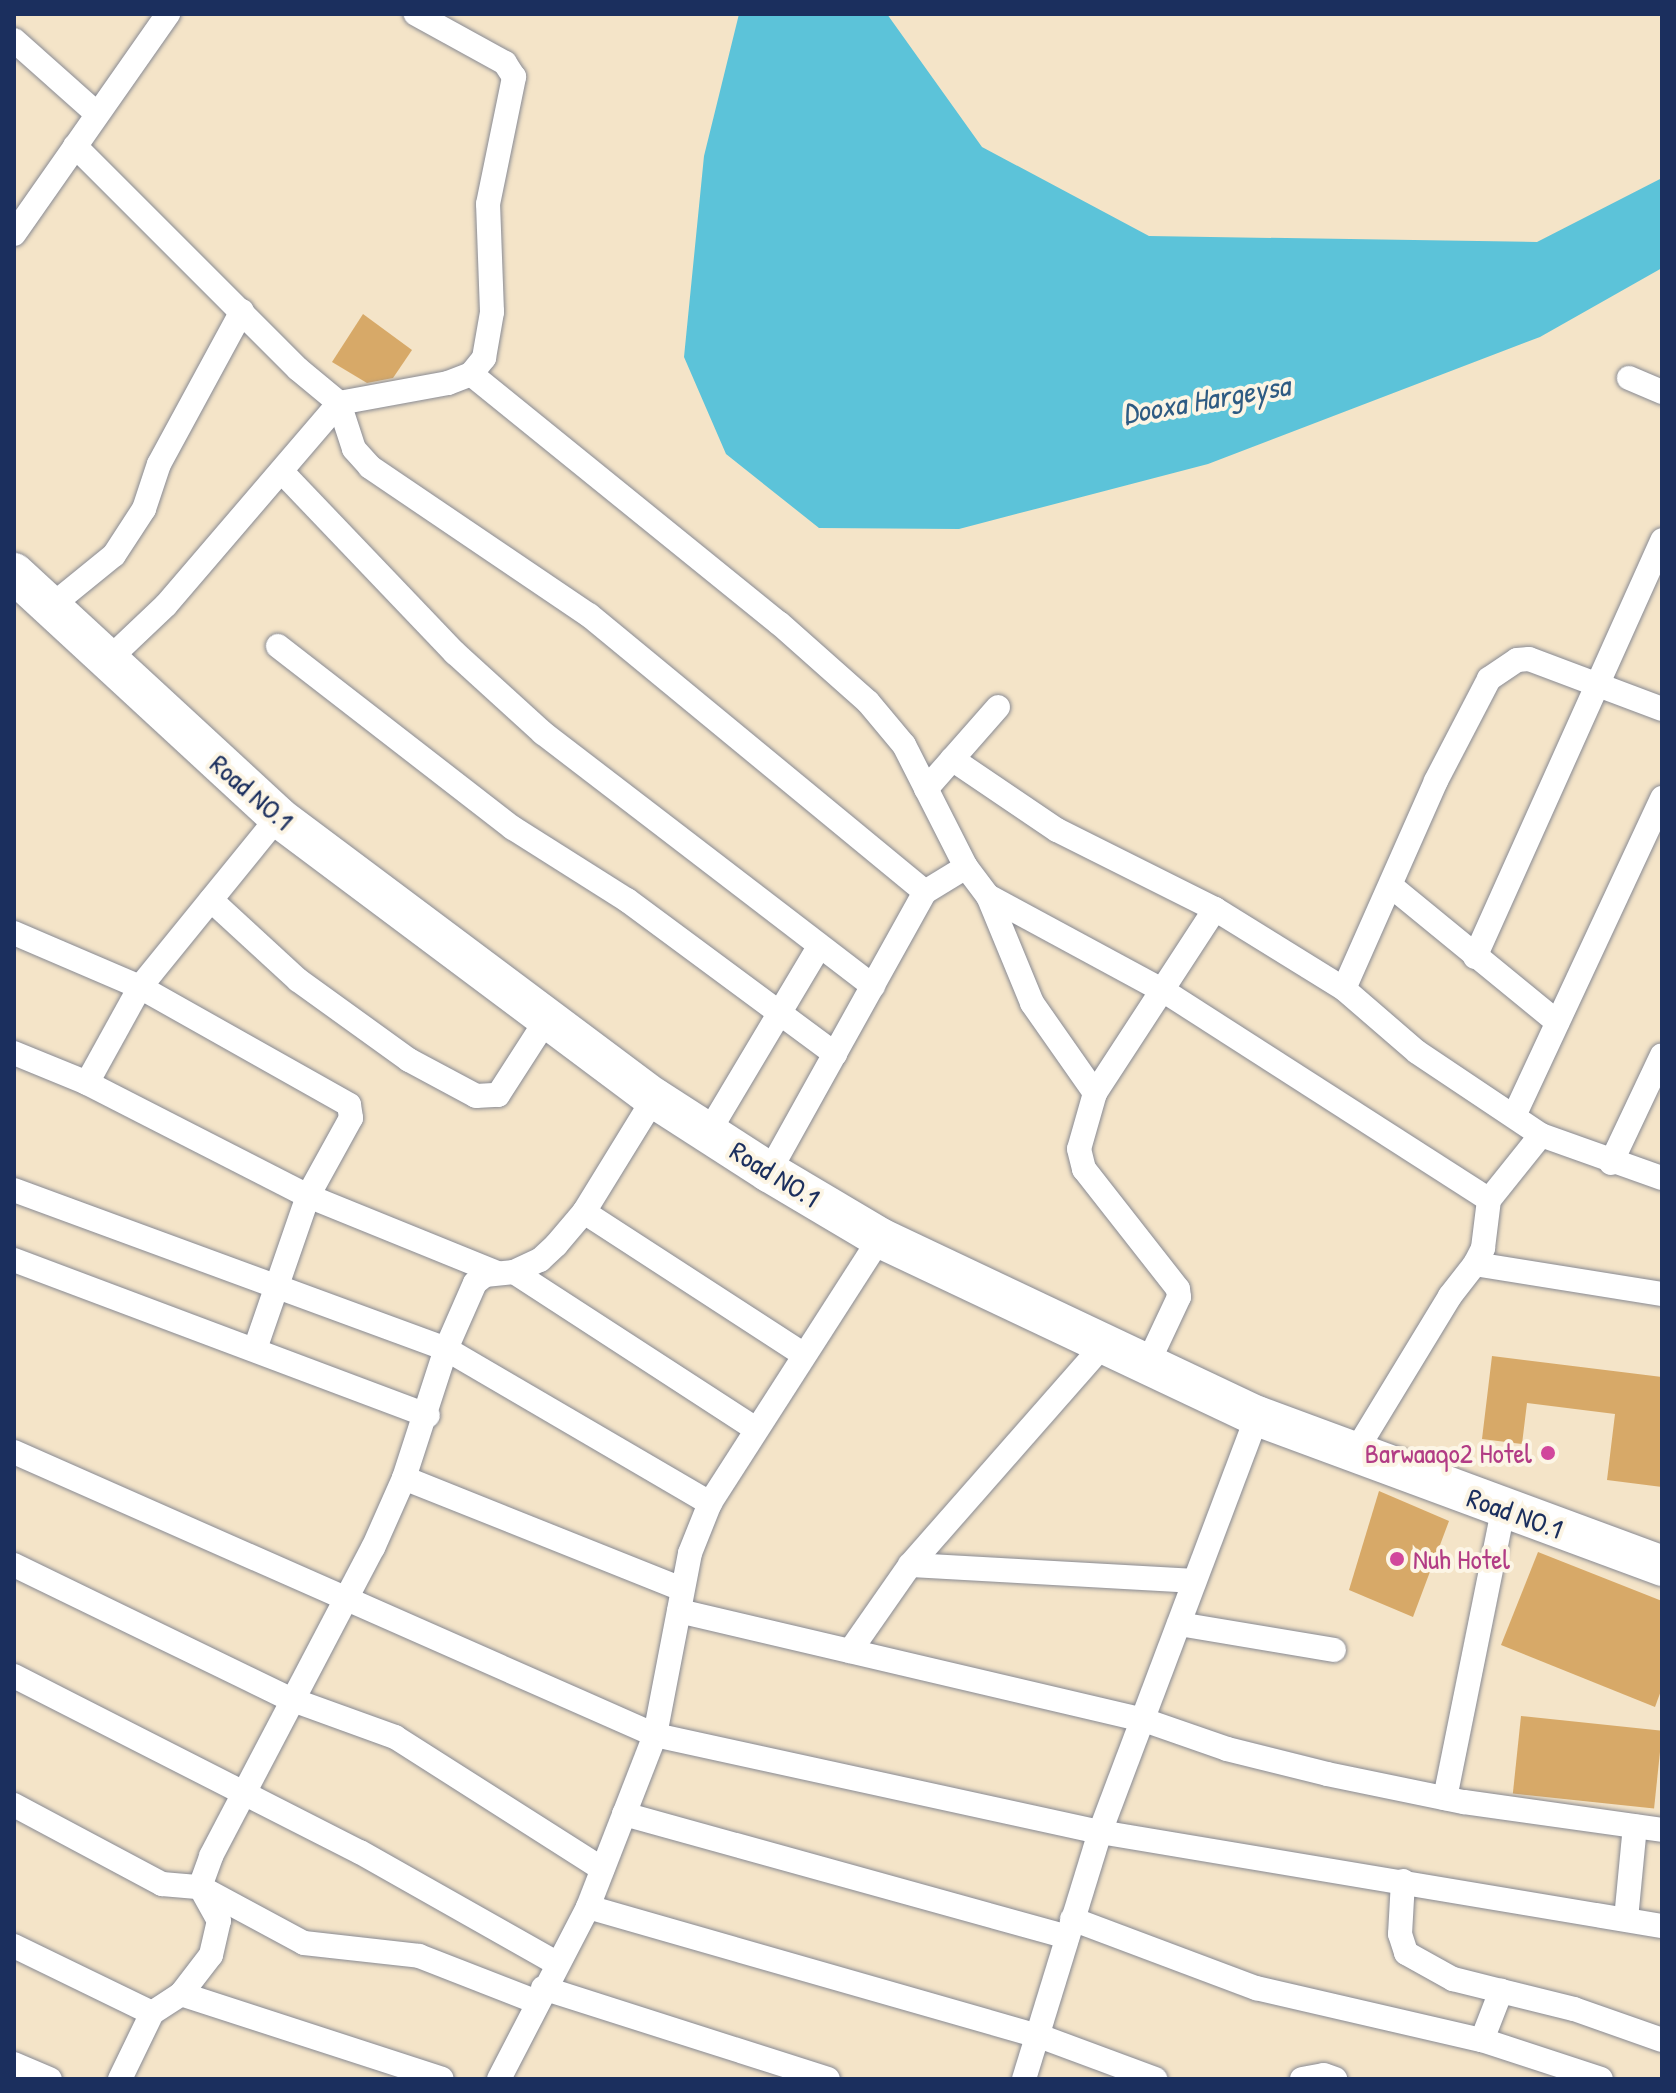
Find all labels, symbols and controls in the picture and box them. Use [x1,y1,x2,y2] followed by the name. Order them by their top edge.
[1120,367,1292,431] water label: Dooxa Hargeysa
[204,747,300,837] street label: Road NO.1
[724,1134,826,1214] street label: Road NO.1
[1365,1436,1532,1470] place label: Barwaaqo2 Hotel
[1539,1444,1557,1462] marker: Barwaaqo2 Hotel
[1463,1480,1567,1546] street label: Road NO.1
[1413,1542,1510,1576] place label: Nuh Hotel
[1388,1550,1406,1568] marker: Nuh Hotel

